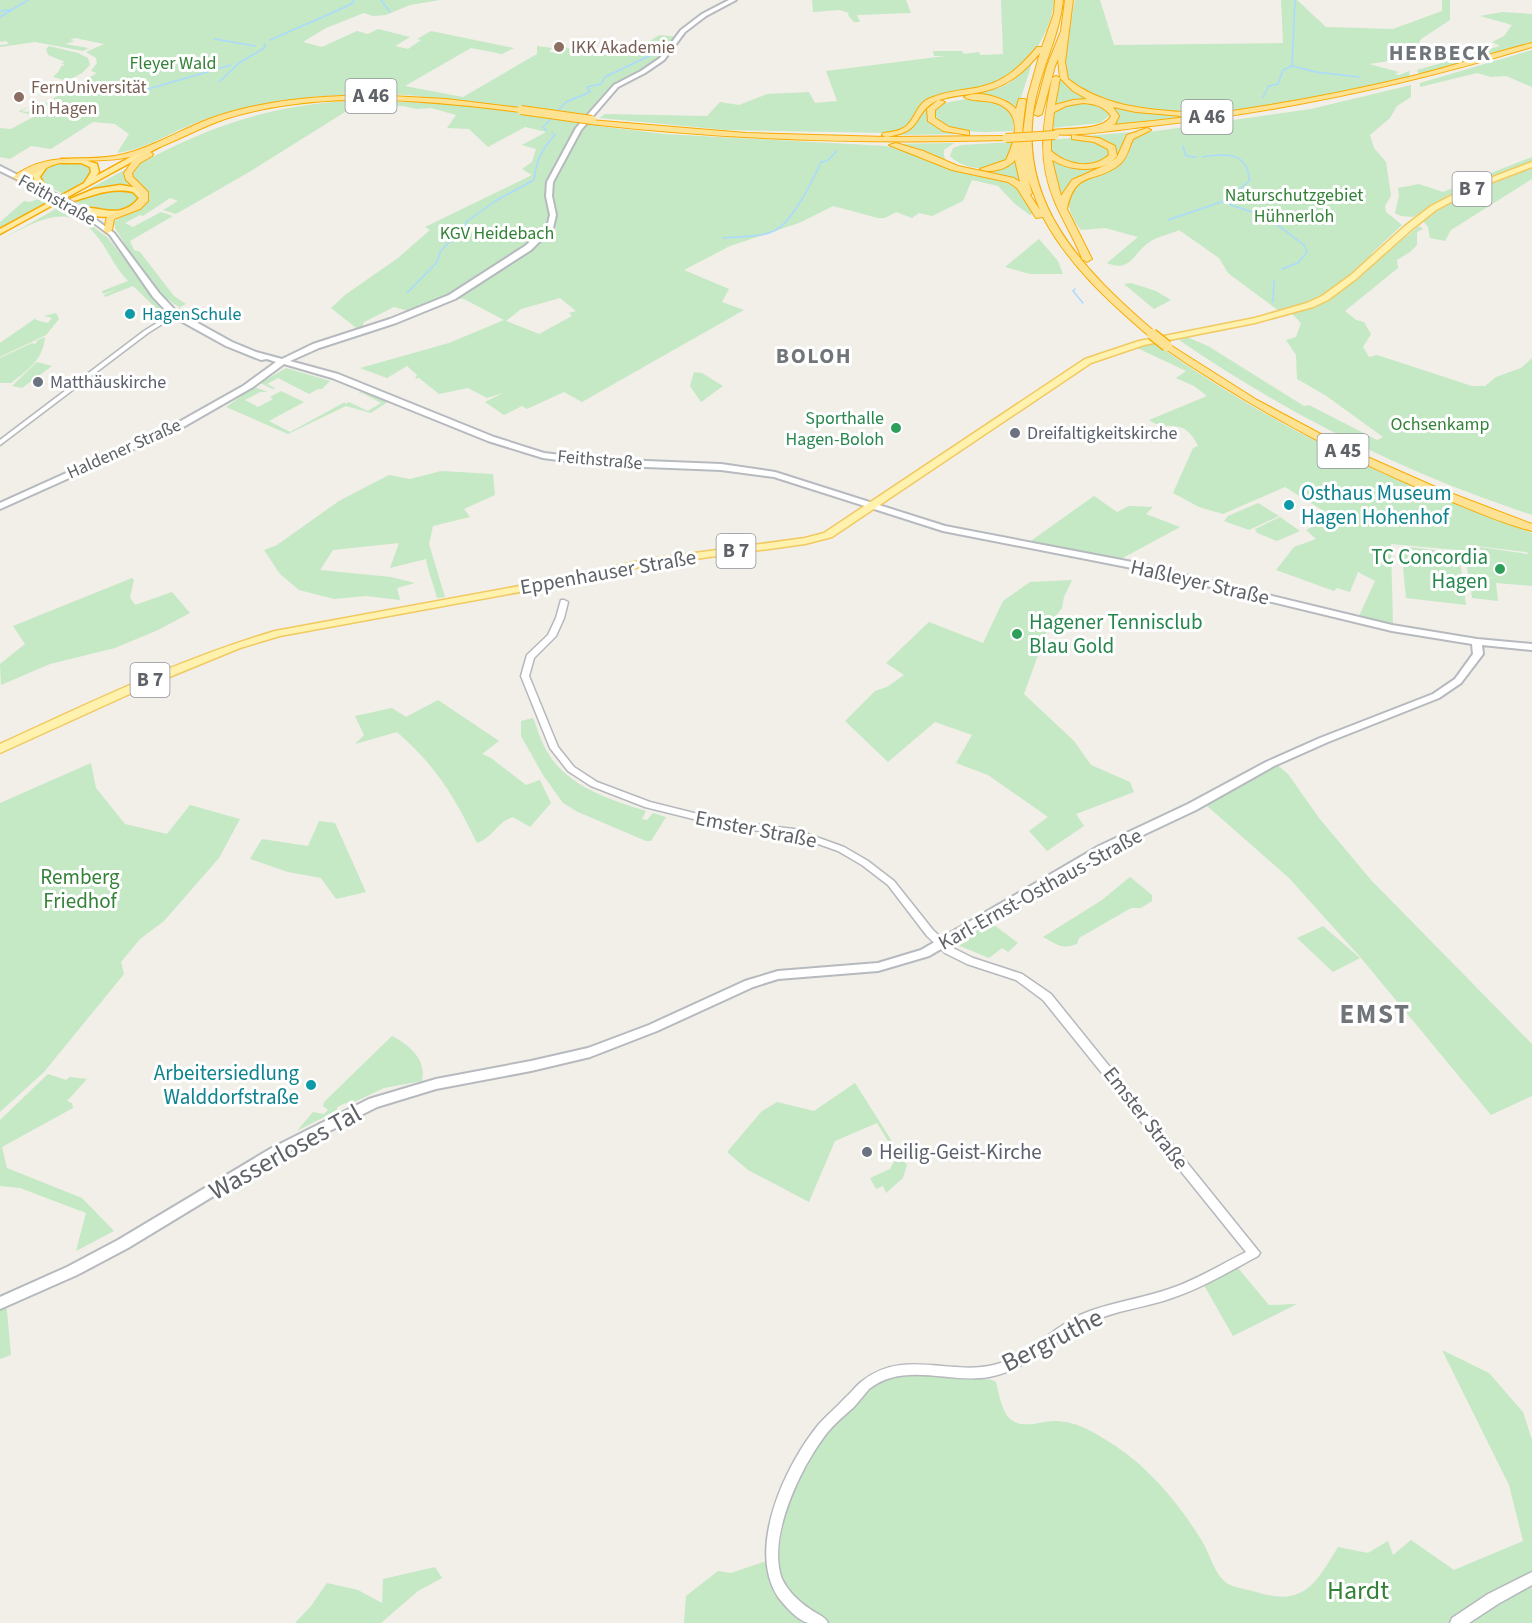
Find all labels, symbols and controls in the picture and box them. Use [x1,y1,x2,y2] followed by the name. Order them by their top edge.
[571,35,675,60] place label: IKK Akademie
[1389,37,1491,69] district label: HERBECK
[552,40,566,54] marker: IKK Akademie
[129,51,217,76] park label: Fleyer Wald
[31,75,147,121] place label: FernUniversität in Hagen
[346,79,397,113] road number: A 46
[12,90,26,104] marker: FernUniversität in Hagen
[1182,100,1232,134] road number: A 46
[14,168,100,232] street label: Feithstraße
[1452,172,1492,206] road number: B 7
[1225,183,1363,229] park label: Naturschutzgebiet Hühnerloh
[440,221,554,246] park label: KGV Heidebach
[142,302,241,327] place label: HagenSchule
[123,307,137,321] marker: HagenSchule
[776,340,852,372] district label: BOLOH
[50,370,166,395] place label: Matthäuskirche
[31,375,45,389] marker: Matthäuskirche
[786,406,884,452] place label: Sporthalle Hagen-Boloh
[1391,412,1489,437] park label: Ochsenkamp
[63,413,185,485] street label: Haldener Straße
[889,421,903,435] marker: Sporthalle Hagen-Boloh
[1027,421,1177,446] place label: Dreifaltigkeitskirche
[1008,426,1022,440] marker: Dreifaltigkeitskirche
[1318,434,1368,468] road number: A 45
[556,444,644,476] street label: Feithstraße
[1301,478,1452,532] place label: Osthaus Museum Hagen Hohenhof
[1282,498,1296,512] marker: Osthaus Museum Hagen Hohenhof
[716,534,756,568] road number: B 7
[518,542,698,602] street label: Eppenhauser Straße
[1371,542,1488,596] place label: TC Concordia Hagen
[1128,551,1272,613] street label: Haßleyer Straße
[1493,562,1507,576] marker: TC Concordia Hagen
[1029,607,1203,661] place label: Hagener Tennisclub Blau Gold
[1010,627,1024,641] marker: Hagener Tennisclub Blau Gold
[130,663,170,697] road number: B 7
[693,803,819,855] street label: Emster Straße
[933,820,1147,958] street label: Karl-Ernst-Osthaus-Straße
[40,862,120,916] park label: Remberg Friedhof
[1340,995,1410,1034] district label: EMST
[154,1058,299,1112] place label: Arbeitersiedlung Walddorfstraße
[1096,1060,1196,1176] street label: Emster Straße
[304,1078,318,1092] marker: Arbeitersiedlung Walddorfstraße
[202,1095,368,1209] street label: Wasserloses Tal
[879,1137,1042,1167] place label: Heilig-Geist-Kirche
[860,1145,874,1159] marker: Heilig-Geist-Kirche
[995,1299,1109,1381] street label: Bergruthe
[1327,1572,1389,1609] park label: Hardt

